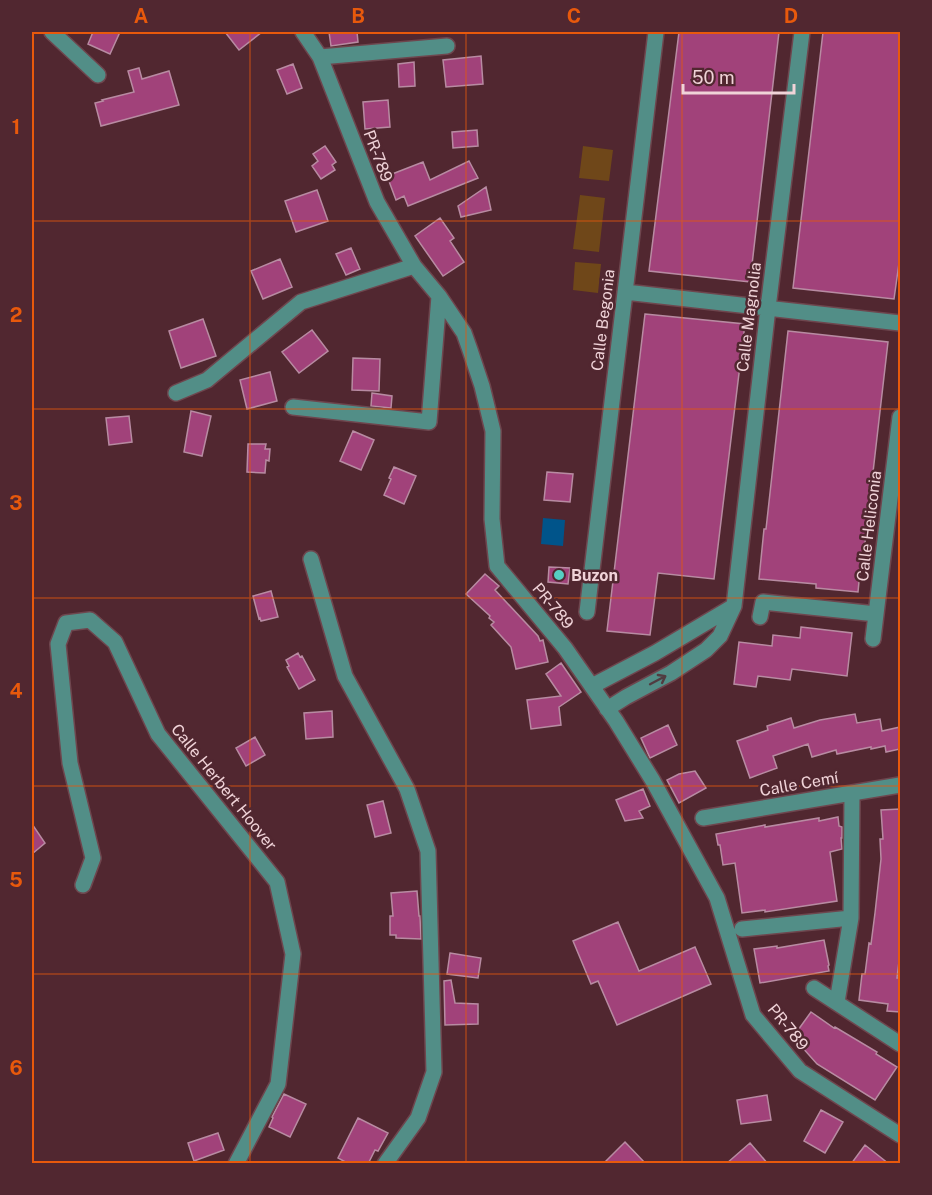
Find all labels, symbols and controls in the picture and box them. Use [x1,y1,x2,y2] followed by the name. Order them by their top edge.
[134,4,148,28] text: A
[351,4,365,28] text: B
[567,4,581,28] text: C
[784,4,798,28] text: D
[683,57,794,95] scale bar
[692,67,735,88] text: 50 m
[12,115,20,139] text: 1
[359,127,397,185] street label: PR-789
[733,261,765,373] street label: Calle Magnolia
[587,268,619,372] street label: Calle Begonia
[10,303,22,327] text: 2
[853,470,885,582] street label: Calle Heliconia
[9,491,23,515] text: 3
[571,566,618,585] place label: Buzon
[552,568,566,582] marker: Buzon
[528,579,578,633] street label: PR-789
[649,674,666,686] one-way arrow
[9,679,23,703] text: 4
[167,720,281,854] street label: Calle Herbert Hoover
[758,768,841,800] street label: Calle Cemí
[9,868,23,892] text: 5
[764,1000,812,1054] street label: PR-789
[9,1056,23,1080] text: 6

